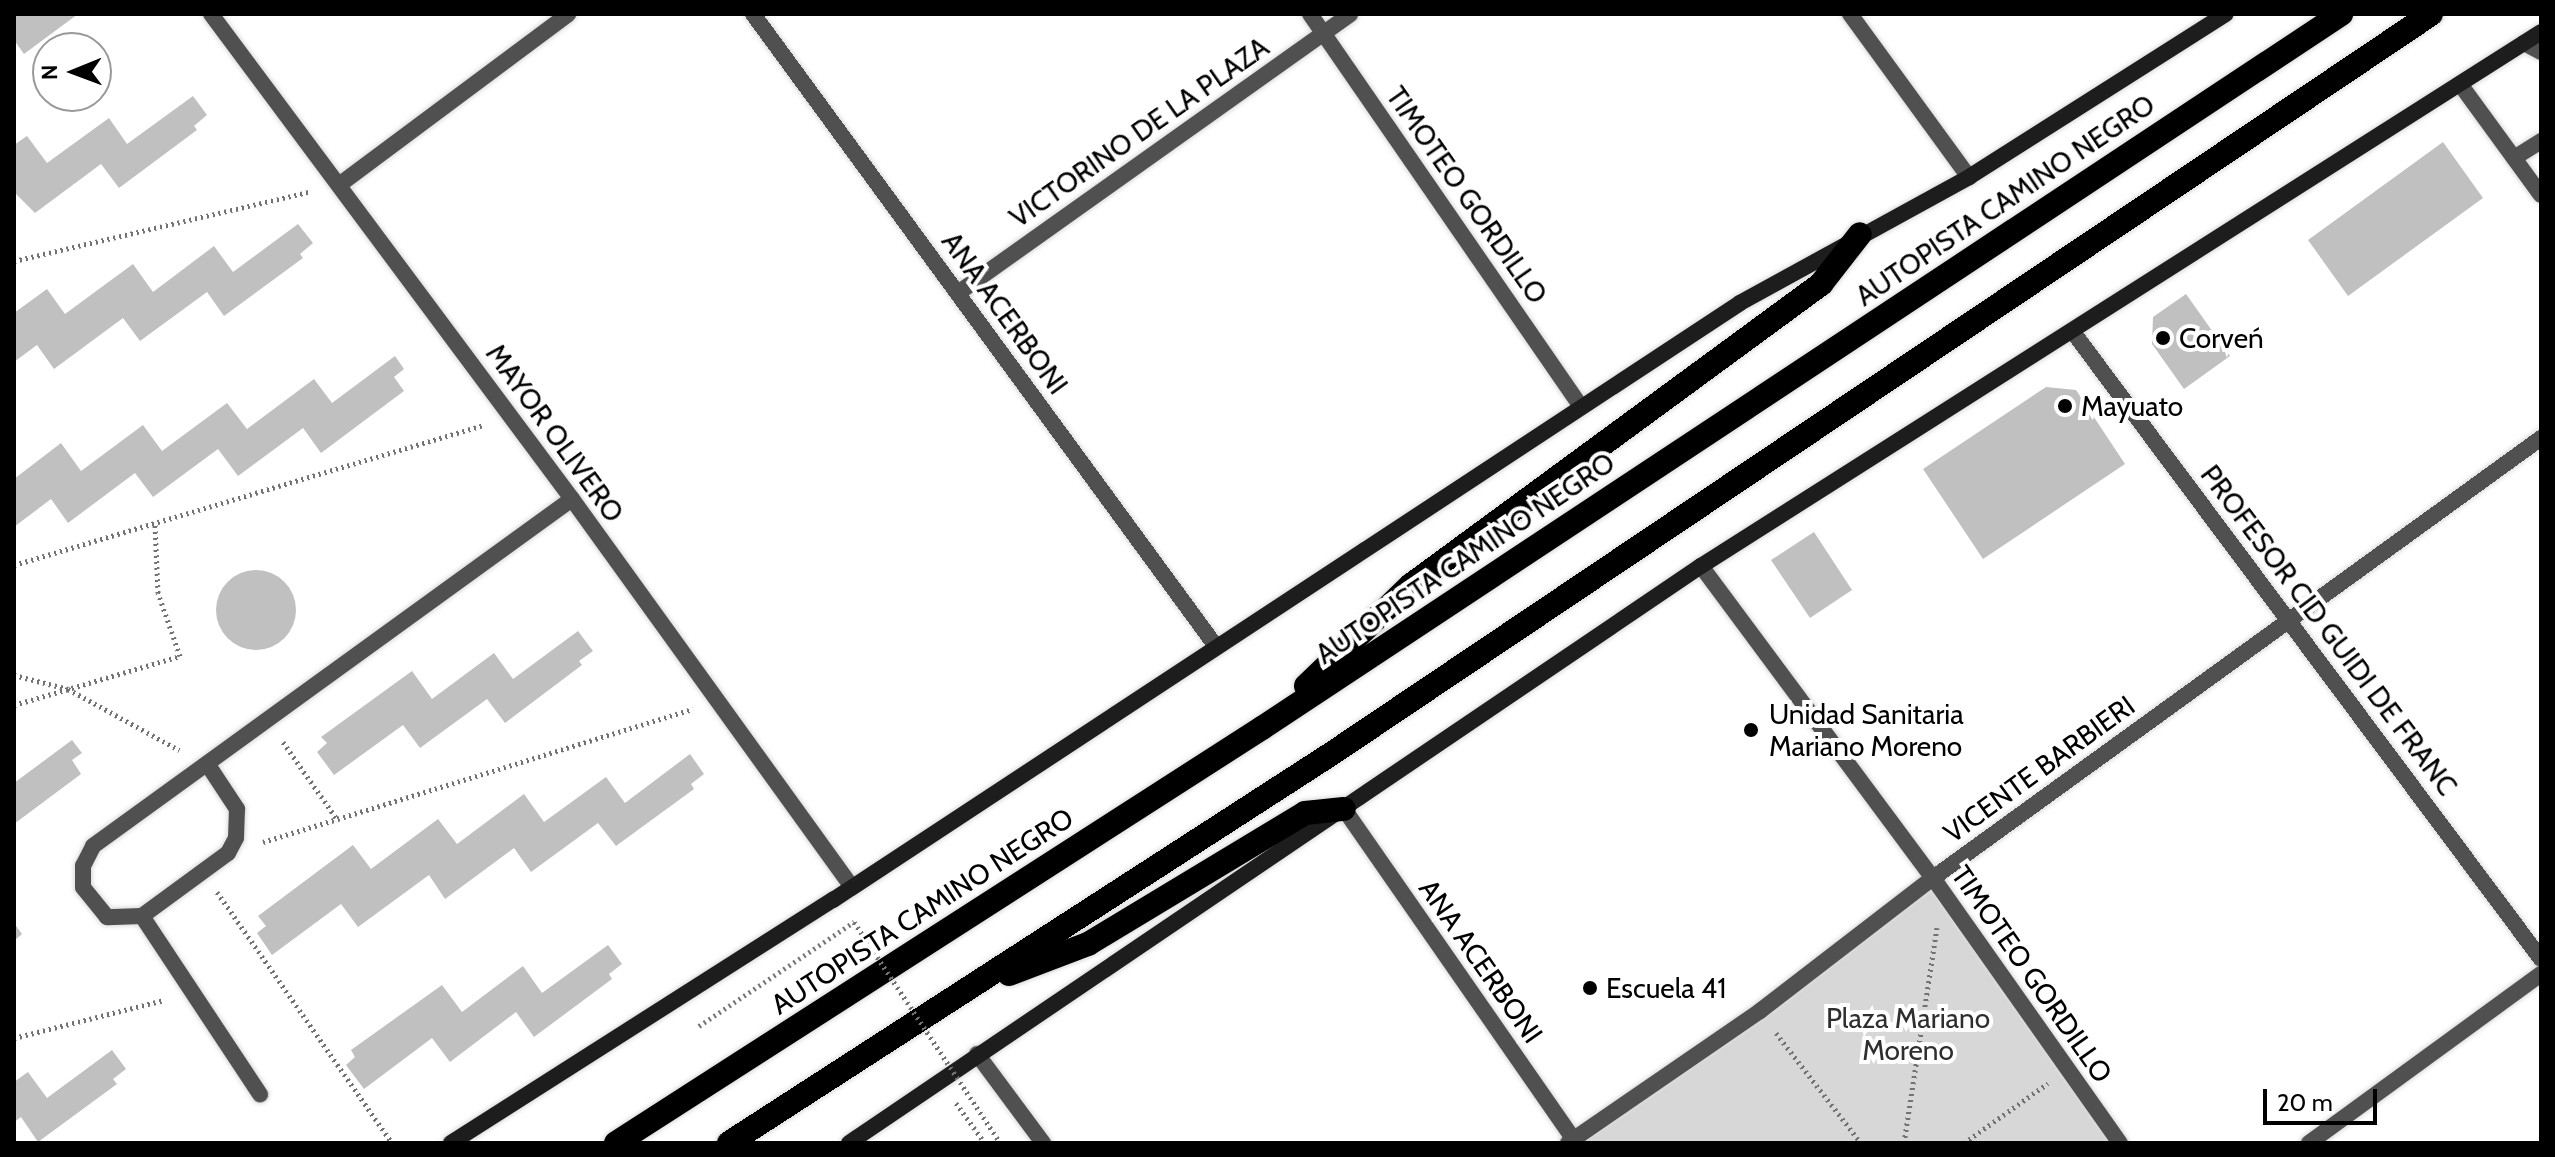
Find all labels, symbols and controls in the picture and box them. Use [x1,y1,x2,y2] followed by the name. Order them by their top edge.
[1003,30,1275,234] street label: VICTORINO DE LA PLAZA
[32,32,112,112] north arrow
[36,64,63,80] text: N
[1380,80,1554,310] street label: TIMOTEO GORDILLO
[1849,87,2161,313] street label: AUTOPISTA CAMINO NEGRO
[935,225,1075,401] street label: ANA ACERBONI
[2179,321,2264,355] place label: Corveń
[2154,329,2172,347] marker: Corveń
[479,337,631,529] street label: MAYOR OLIVERO
[2081,389,2183,423] place label: Mayuato
[2056,397,2074,415] marker: Mayuato
[1309,445,1621,671] street label: AUTOPISTA CAMINO NEGRO
[2194,458,2464,802] street label: PROFESOR CID GUIDI DE FRANC
[1937,688,2141,850] street label: VICENTE BARBIERI
[1769,697,1964,763] place label: Unidad Sanitaria Mariano Moreno
[1740,719,1762,741] marker: Unidad Sanitaria Mariano Moreno
[765,801,1079,1021] street label: AUTOPISTA CAMINO NEGRO
[1945,859,2119,1089] street label: TIMOTEO GORDILLO
[1412,873,1550,1049] street label: ANA ACERBONI
[1606,971,1726,1005] place label: Escuela 41
[1581,979,1599,997] marker: Escuela 41
[1826,1001,1990,1067] park label: Plaza Mariano Moreno
[2267,1073,2381,1123] scale bar
[2277,1088,2333,1117] text: 20 m

